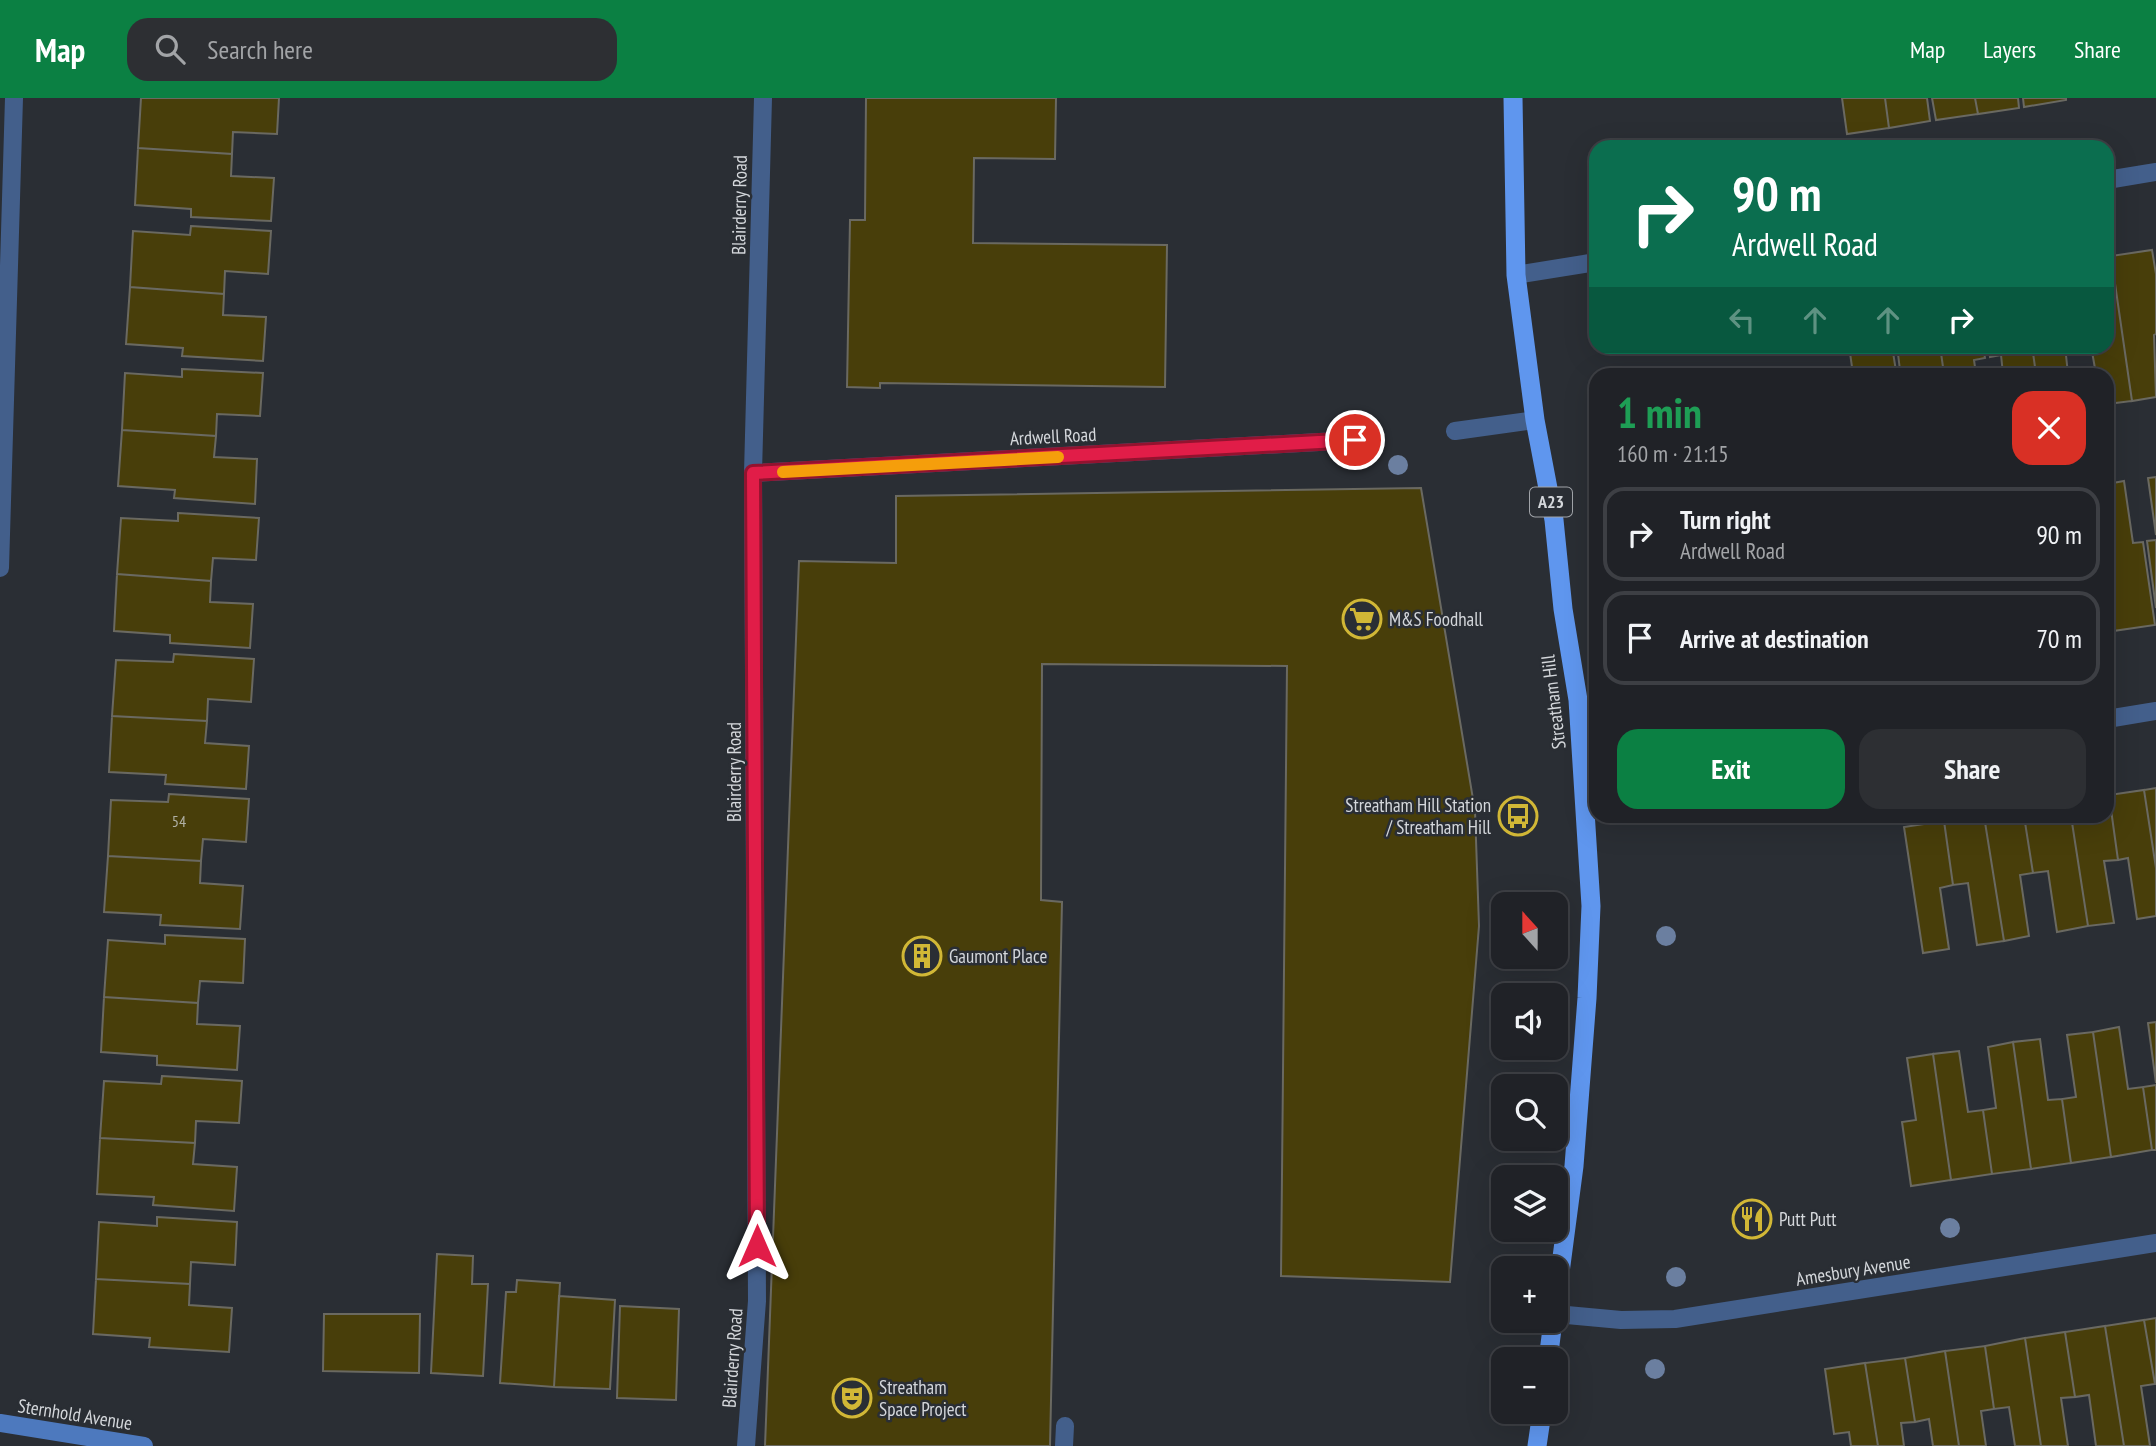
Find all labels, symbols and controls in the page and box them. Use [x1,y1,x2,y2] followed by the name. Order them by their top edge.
[127,18,617,81] search box
[35,28,85,71] text: Map
[151,30,189,68] icon: search
[207,33,313,66] text: Search here
[1910,34,1945,65] text: Map
[1983,34,2036,65] text: Layers
[2074,34,2121,65] text: Share
[726,155,752,255] street label: Blairderry Road
[1732,161,1821,225] text: 90 m
[1617,168,1708,259] icon: right
[1732,223,1878,265] text: Ardwell Road
[1723,301,1761,339] icon: left
[1796,301,1834,339] icon: ahead
[1869,301,1907,339] icon: ahead
[1942,301,1980,339] icon: right
[1617,385,1702,440] text: 1 min
[2012,391,2086,465] button: close
[1325,410,1385,470] pin
[1336,421,1374,459] icon: arrive
[1009,422,1097,450] street label: Ardwell Road
[1617,439,1729,468] text: 160 m · 21:15
[1530,488,1572,516] road number: A23
[1680,503,1771,536] text: Turn right
[1621,515,1659,553] icon: right
[2036,518,2082,551] text: 90 m
[1680,536,1785,565] text: Ardwell Road
[1341,598,1383,640] supermarket icon: M&S Foodhall
[1389,607,1484,631] place label: M&S Foodhall
[1621,619,1659,657] icon: arrive
[1680,622,1869,655] text: Arrive at destination
[2036,622,2082,655] text: 70 m
[1535,653,1571,750] street label: Streatham Hill
[722,722,746,822] street label: Blairderry Road
[1617,729,1845,809] button: Exit
[1859,729,2086,809] button: Share
[1345,793,1492,839] place label: Streatham Hill Station / Streatham Hill
[1497,795,1539,837] bus stop icon: Streatham Hill Station / Streatham Hill
[172,811,186,831] house number: 54
[1491,892,1568,970] north arrow
[1491,892,1568,1424] map controls
[901,935,943,977] building icon: Gaumont Place
[949,944,1047,968] place label: Gaumont Place
[1491,983,1568,1060] button: sound
[1491,1074,1568,1151] button: search
[1491,1165,1568,1242] button: layers
[1731,1198,1773,1240] restaurant icon: Putt Putt
[1779,1207,1837,1231] place label: Putt Putt
[720,1209,794,1283] position arrow
[1794,1249,1912,1291] street label: Amesbury Avenue
[1491,1256,1568,1333] button: +
[717,1307,747,1409] street label: Blairderry Road
[1491,1347,1568,1424] button: −
[879,1375,967,1421] place label: Streatham Space Project
[831,1377,873,1419] theatre icon: Streatham Space Project
[16,1393,134,1435] street label: Sternhold Avenue

